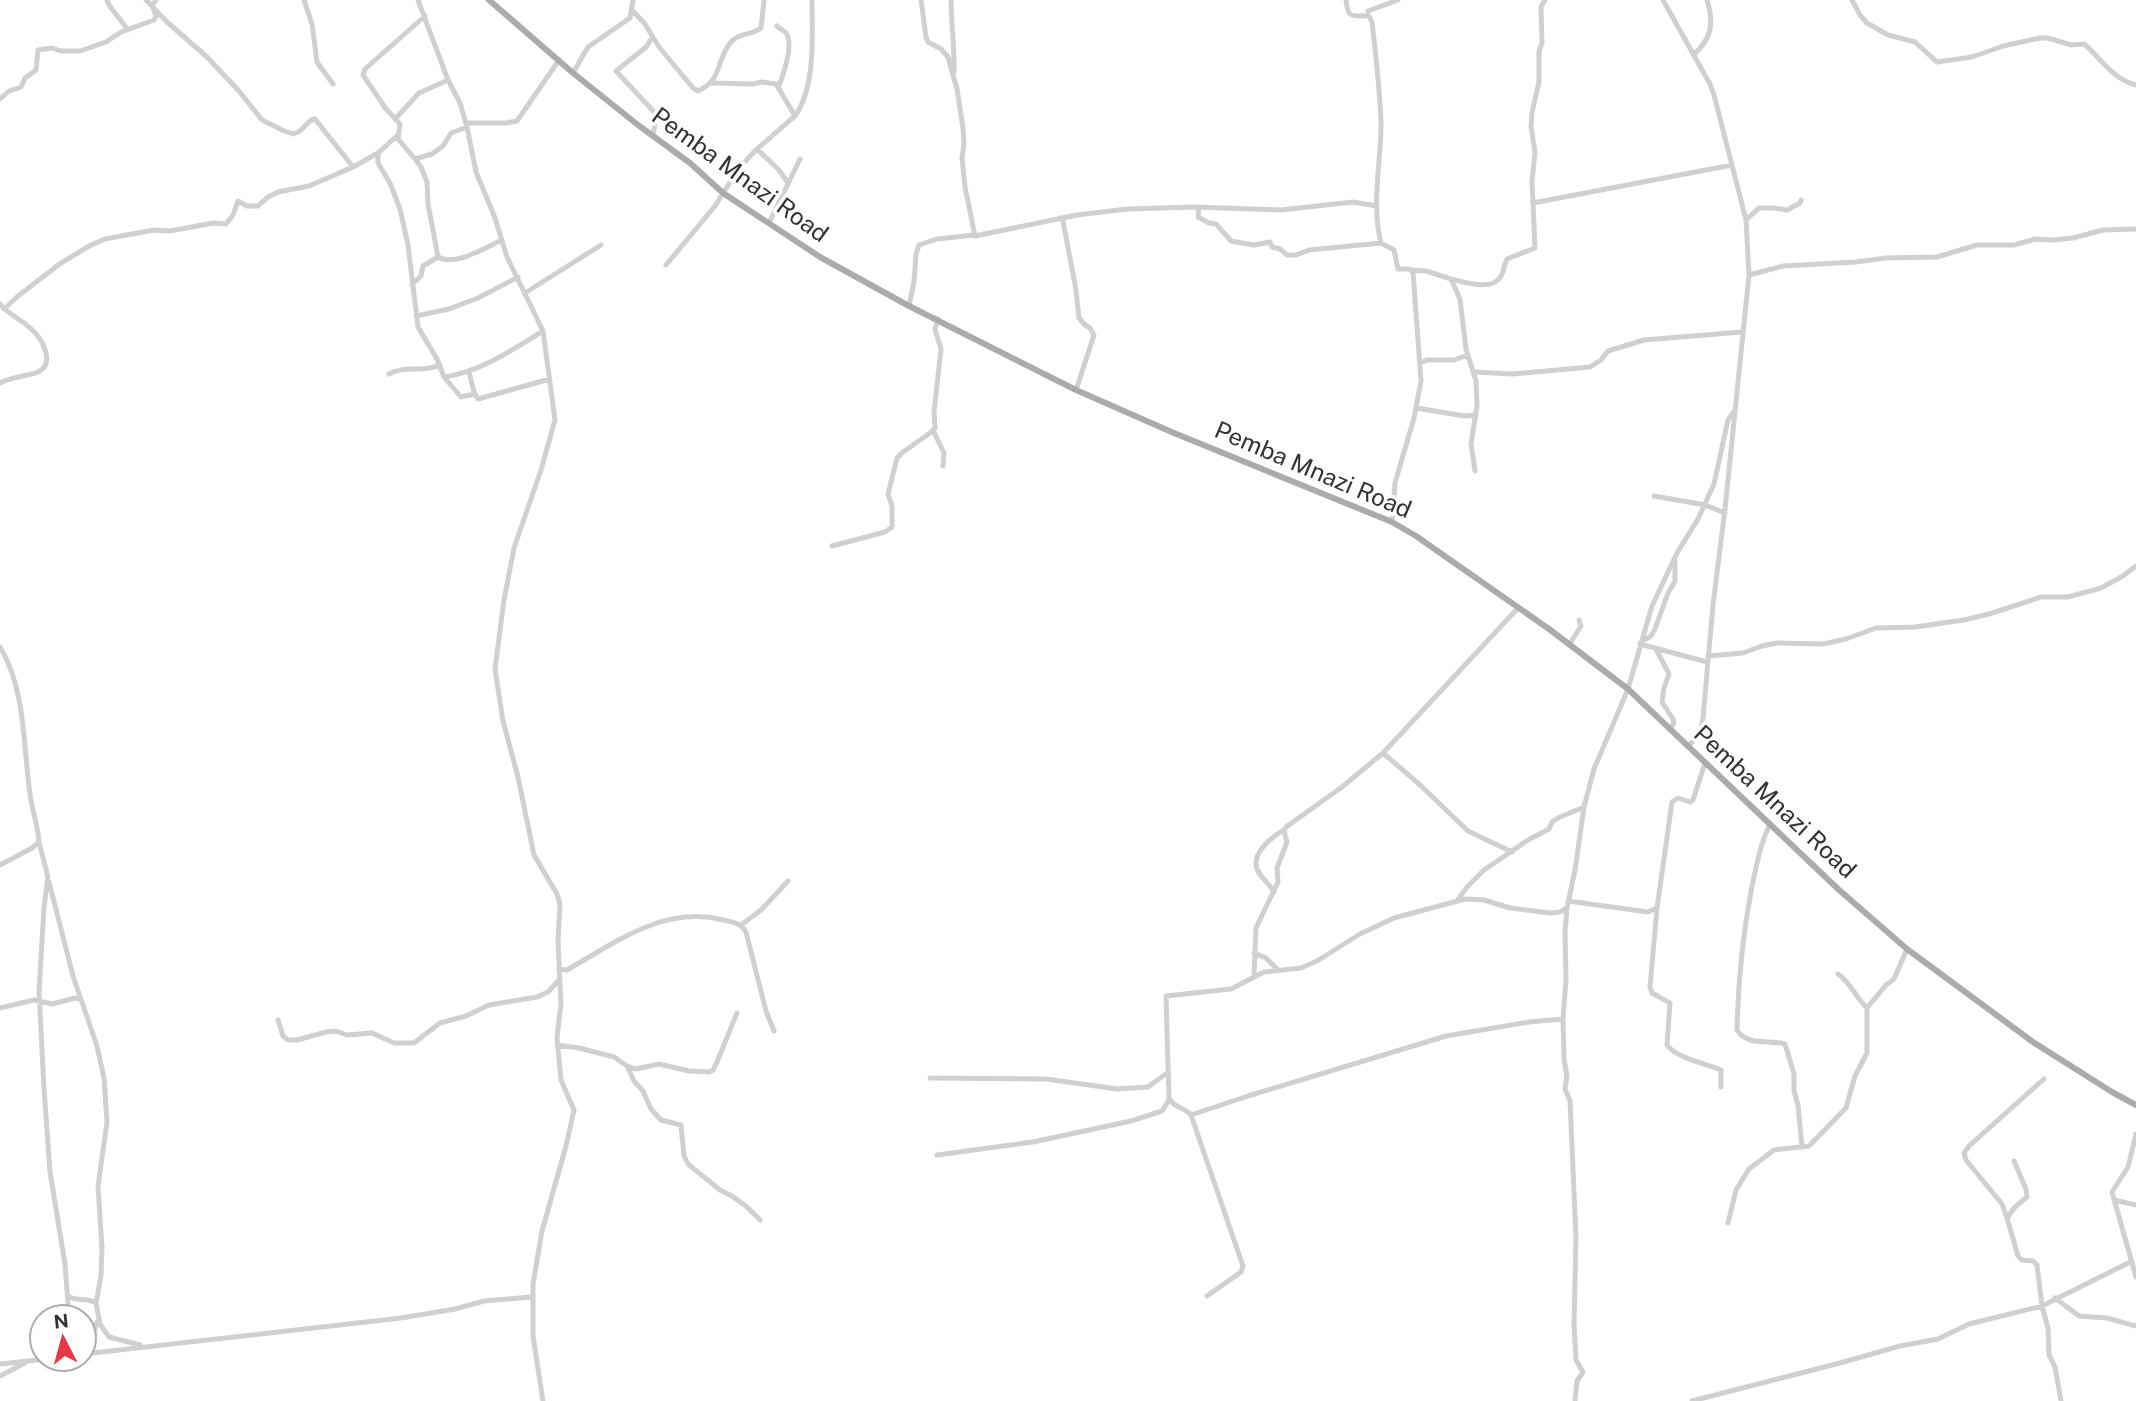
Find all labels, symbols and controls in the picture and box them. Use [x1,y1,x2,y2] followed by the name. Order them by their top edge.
[647,101,834,248] street label: Pemba Mnazi Road
[1211,415,1416,523] street label: Pemba Mnazi Road
[1689,719,1862,884] street label: Pemba Mnazi Road
[28,1303,98,1373] north arrow
[53,1309,70,1333] text: N

